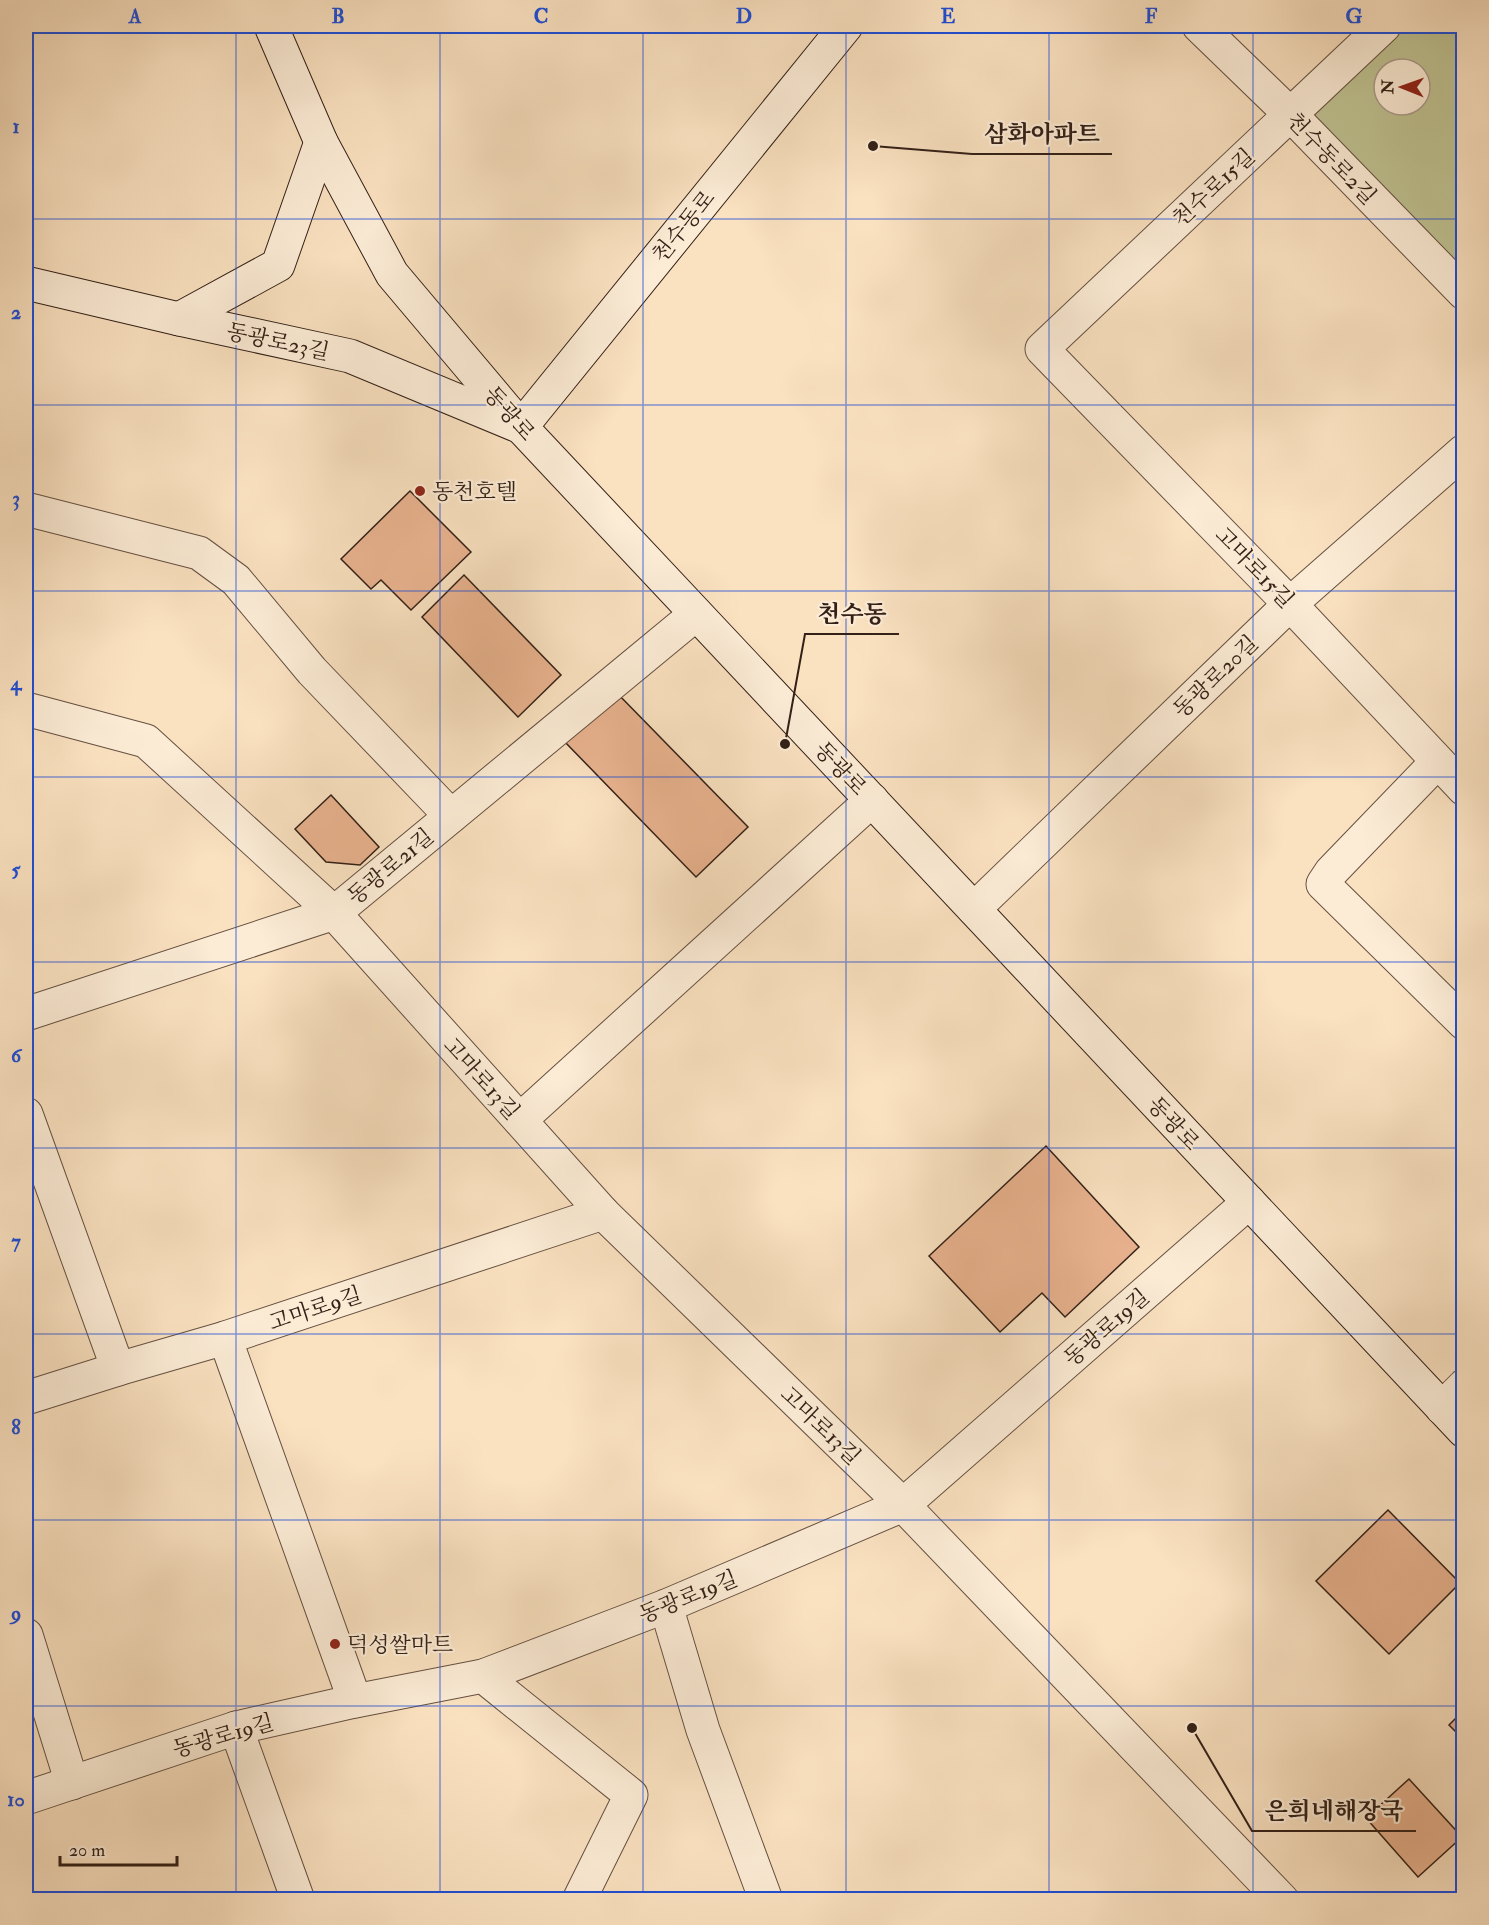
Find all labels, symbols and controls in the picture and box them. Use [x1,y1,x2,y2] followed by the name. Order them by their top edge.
[128,4,142,29] text: A
[331,4,345,29] text: B
[534,4,548,29] text: C
[736,4,752,29] text: D
[941,4,956,29] text: E
[1145,4,1158,29] text: F
[1346,4,1363,29] text: G
[1372,57,1432,117] north arrow
[1378,79,1398,95] text: N
[1280,107,1382,211] street label: 천수동로2길
[972,112,1112,154] callout: 삼화아파트
[12,114,20,139] text: 1
[984,119,1100,150] text: 삼화아파트
[1167,143,1261,233] street label: 천수로15길
[646,185,721,268] street label: 천수동로
[11,300,21,325] text: 2
[224,317,332,367] street label: 동광로23길
[478,380,541,447] street label: 동광로
[432,478,517,506] place label: 동천호텔
[413,484,427,498] marker: 동천호텔
[12,486,20,511] text: 3
[1209,521,1300,614] street label: 고마로15길
[805,592,899,634] callout: 천수동
[817,599,887,630] text: 천수동
[1167,629,1264,724] street label: 동광로20길
[10,671,23,696] text: 4
[808,736,872,802] street label: 동광로
[342,823,439,911] street label: 동광로21길
[12,857,22,882] text: 5
[437,1032,526,1126] street label: 고마로13길
[11,1043,23,1068] text: 6
[1141,1091,1205,1157] street label: 동광로
[11,1229,21,1254] text: 7
[265,1281,365,1337] street label: 고마로9길
[1058,1283,1155,1372] street label: 동광로19길
[774,1380,866,1471] street label: 고마로13길
[11,1415,21,1440] text: 8
[635,1564,742,1629] street label: 동광로19길
[9,1601,21,1626] text: 9
[347,1631,453,1659] place label: 덕성쌀마트
[328,1637,342,1651] marker: 덕성쌀마트
[169,1708,277,1764] street label: 동광로19길
[7,1787,25,1812] text: 10
[1252,1789,1416,1831] callout: 은희네해장국
[1264,1796,1404,1827] text: 은희네해장국
[60,1829,177,1867] scale bar
[69,1839,105,1862] text: 20 m

